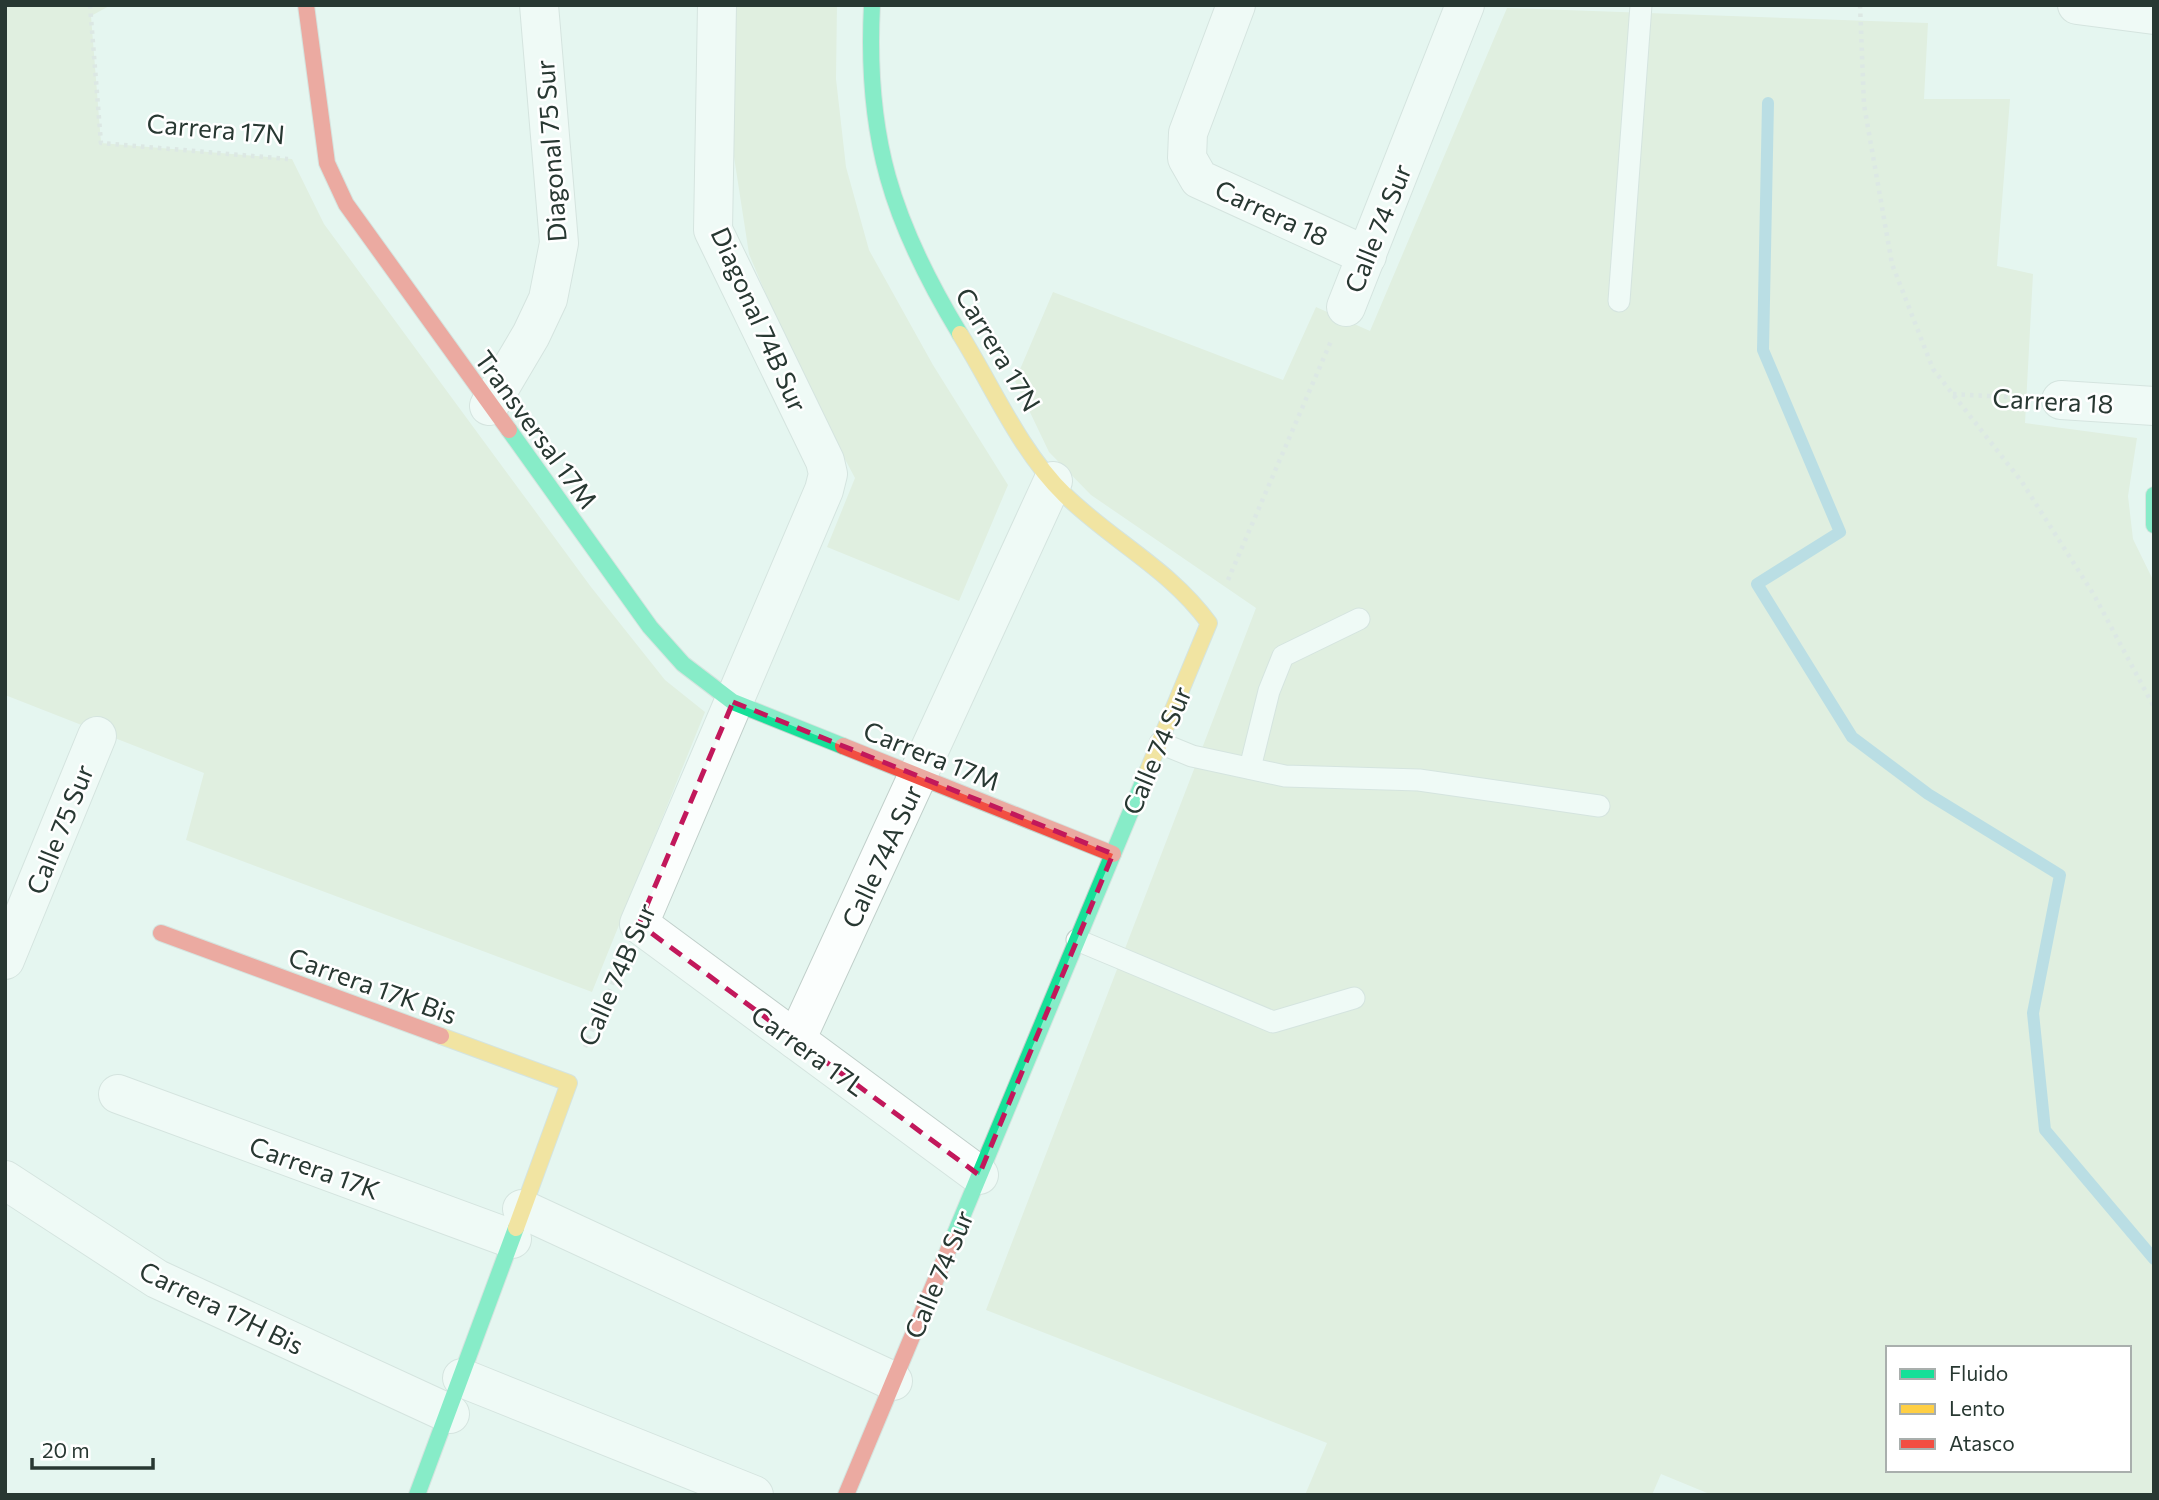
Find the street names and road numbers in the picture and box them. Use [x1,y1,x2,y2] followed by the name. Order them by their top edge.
[528,59,572,243] street label: Diagonal 75 Sur
[146,107,286,149] street label: Carrera 17N
[1337,159,1417,297] street label: Calle 74 Sur
[1211,172,1333,252] street label: Carrera 18
[705,222,815,416] street label: Diagonal 74B Sur
[950,282,1048,416] street label: Carrera 17N
[469,344,605,514] street label: Transversal 17M
[1992,381,2114,419] street label: Carrera 18
[1115,681,1197,819] street label: Calle 74 Sur
[859,714,1005,796] street label: Carrera 17M
[19,760,99,898] street label: Calle 75 Sur
[834,780,928,932] street label: Calle 74A Sur
[571,898,661,1050] street label: Calle 74B Sur
[285,940,461,1030] street label: Carrera 17K Bis
[746,998,872,1102] street label: Carrera 17L
[246,1129,384,1205] street label: Carrera 17K
[897,1205,979,1343] street label: Calle 74 Sur
[135,1254,309,1360] street label: Carrera 17H Bis

